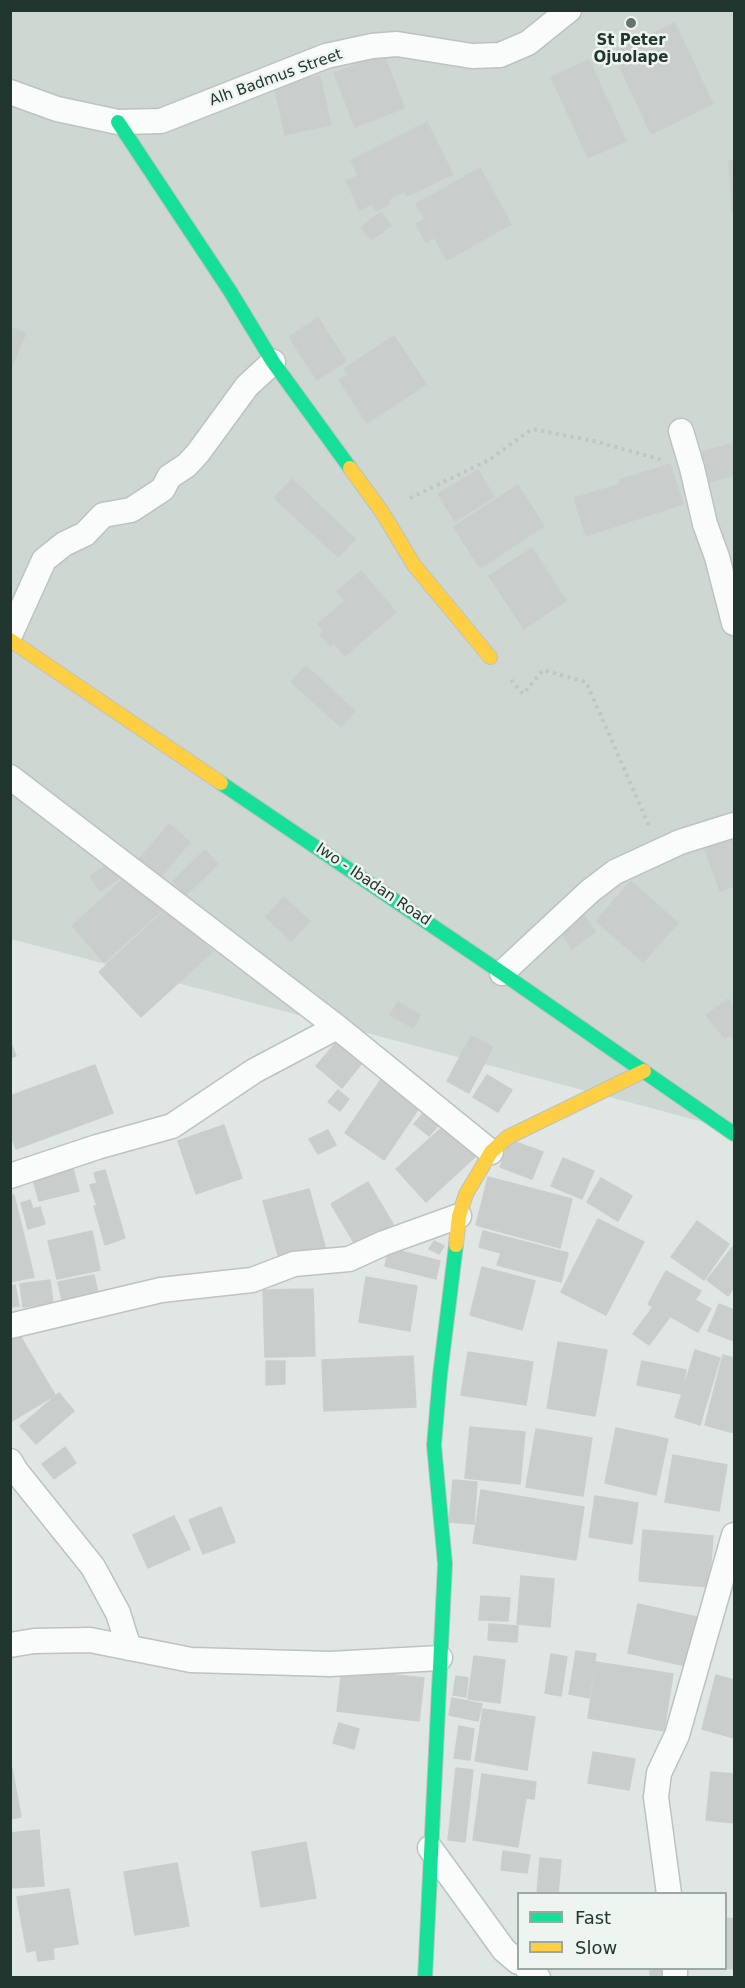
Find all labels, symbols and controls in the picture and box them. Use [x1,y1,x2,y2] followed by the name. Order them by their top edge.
[624,16,638,30] marker: St Peter Ojuolape
[593,32,669,67] place label: St Peter Ojuolape
[207,46,345,110] street label: Alh Badmus Street
[312,840,434,930] street label: Iwo - Ibadan Road
[517,1892,727,1970] legend
[575,1907,611,1928] text: Fast
[575,1937,617,1958] text: Slow

